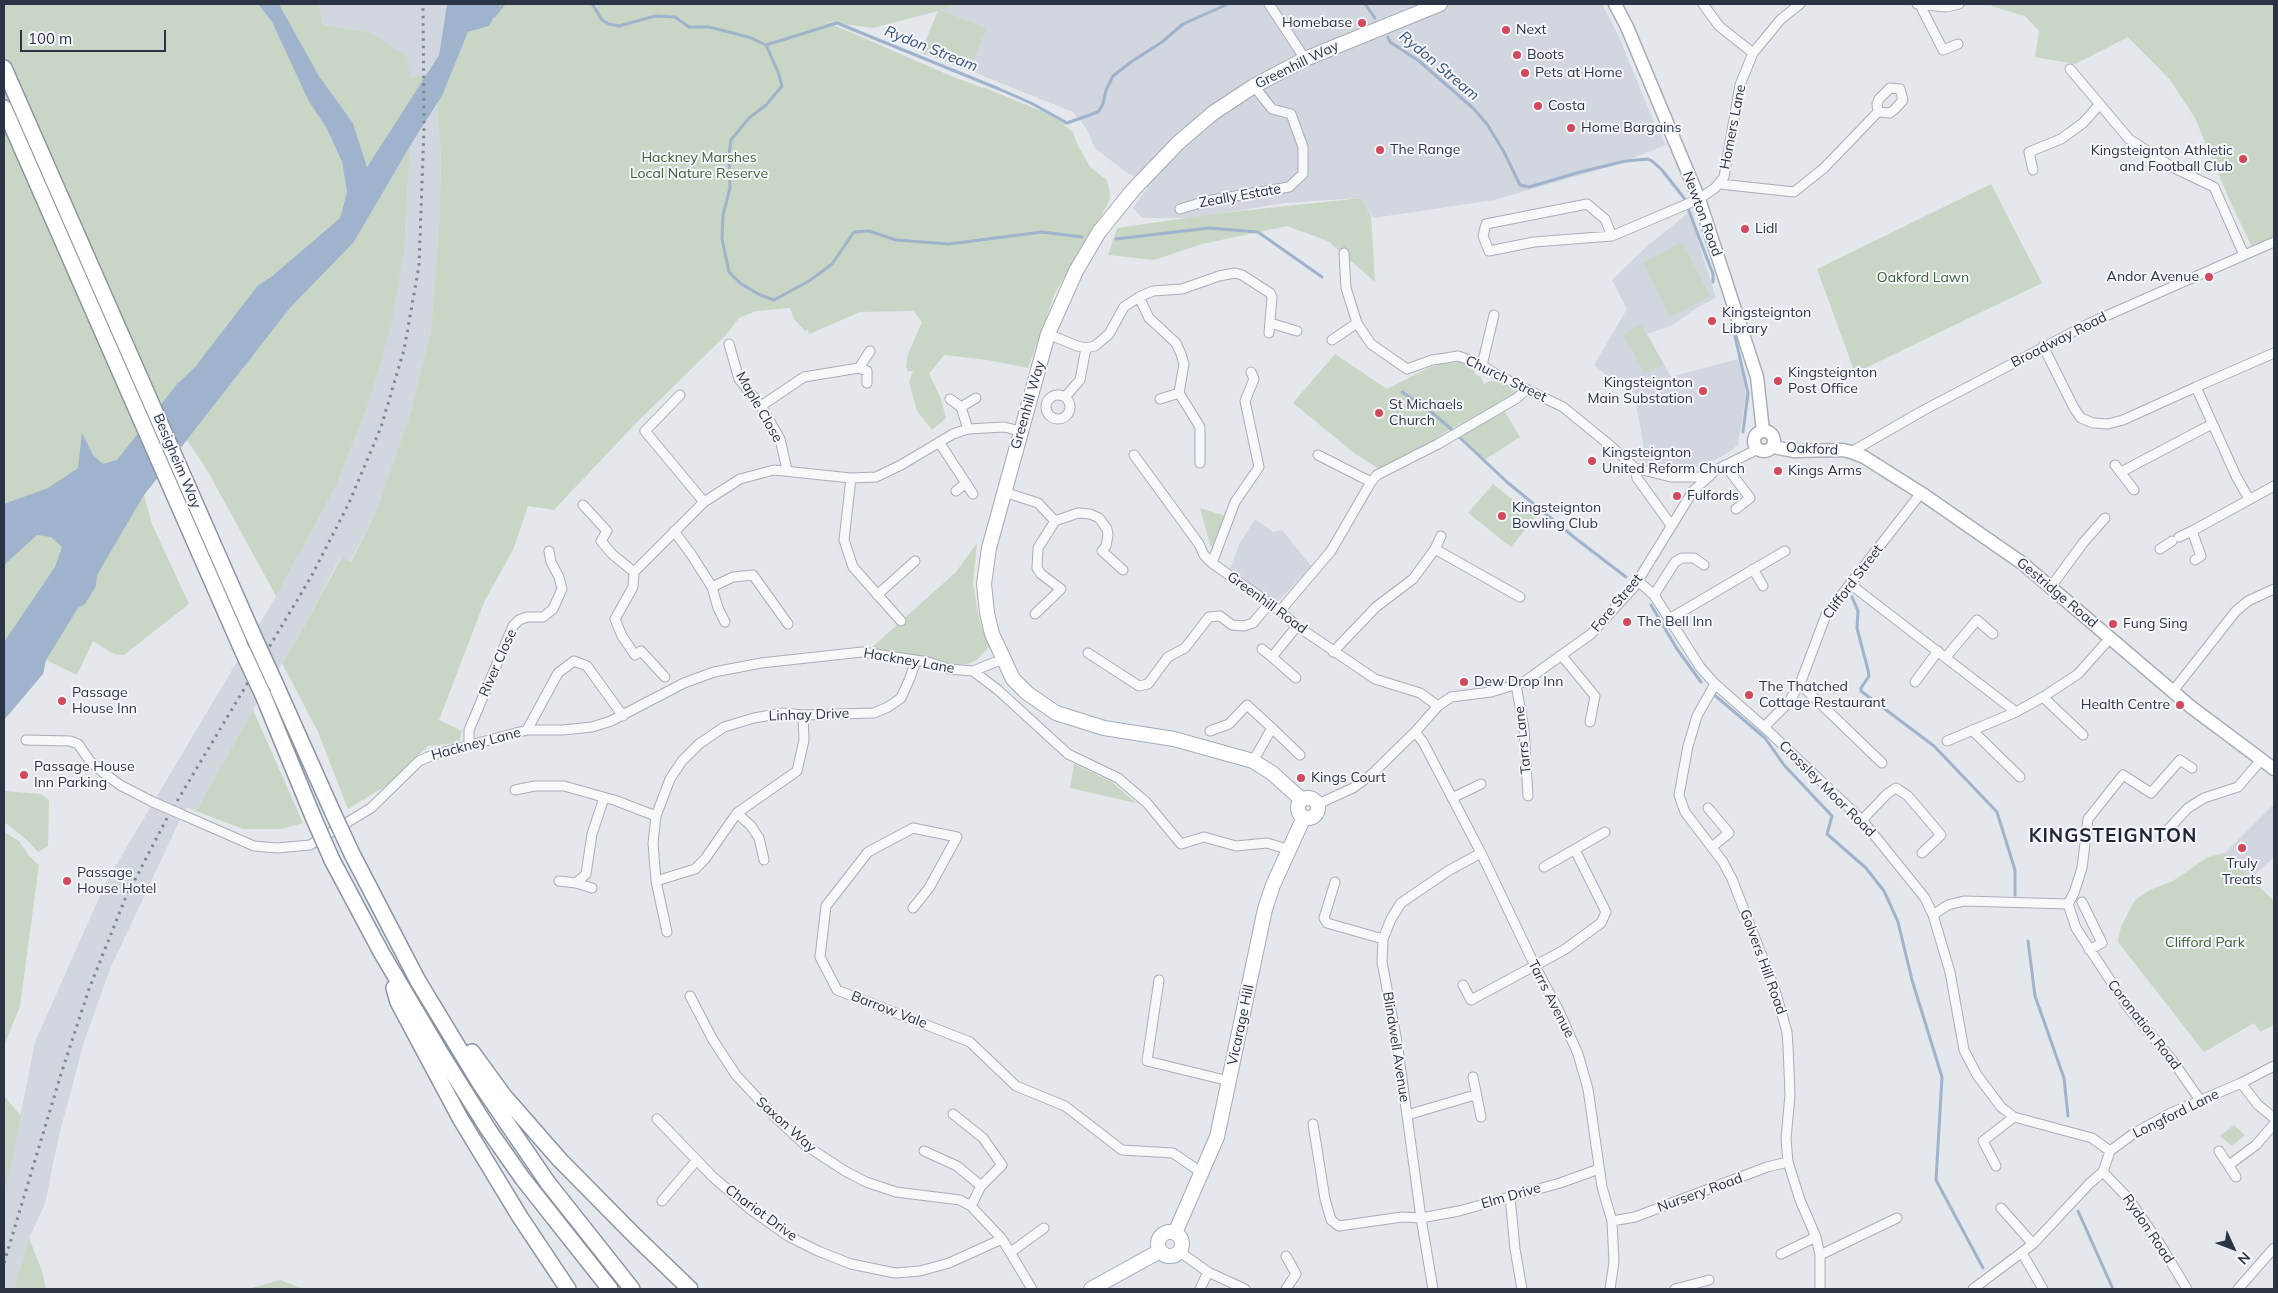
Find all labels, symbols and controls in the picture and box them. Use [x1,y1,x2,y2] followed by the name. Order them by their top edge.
[1282,15,1352,31] place label: Homebase
[1356,17,1368,29] marker: Homebase
[22,20,169,52] scale bar
[882,22,980,76] water label: Rydon Stream
[1516,22,1546,38] place label: Next
[1500,24,1512,36] marker: Next
[1395,27,1483,105] water label: Rydon Stream
[28,29,72,48] text: 100 m
[1252,37,1342,93] street label: Greenhill Way
[1527,47,1564,63] place label: Boots
[1511,49,1523,61] marker: Boots
[1535,65,1622,81] place label: Pets at Home
[1519,67,1531,79] marker: Pets at Home
[1717,83,1749,171] street label: Homers Lane
[1548,98,1585,114] place label: Costa
[1532,100,1544,112] marker: Costa
[1581,120,1682,136] place label: Home Bargains
[1565,122,1577,134] marker: Home Bargains
[1390,142,1460,158] place label: The Range
[2091,143,2233,176] place label: Kingsteignton Athletic and Football Club
[1374,144,1386,156] marker: The Range
[630,150,768,182] park label: Hackney Marshes Local Nature Reserve
[2237,153,2249,165] marker: Kingsteignton Athletic and Football Club
[1679,169,1725,259] street label: Newton Road
[1198,181,1282,211] street label: Zeally Estate
[1755,221,1778,237] place label: Lidl
[1739,223,1751,235] marker: Lidl
[2107,269,2199,285] place label: Andor Avenue
[1877,270,1969,286] park label: Oakford Lawn
[2203,271,2215,283] marker: Andor Avenue
[1722,305,1811,338] place label: Kingsteignton Library
[2008,309,2110,371] street label: Broadway Road
[1706,315,1718,327] marker: Kingsteignton Library
[1463,352,1549,406] street label: Church Street
[1007,359,1049,451] street label: Greenhill Way
[1788,365,1877,398] place label: Kingsteignton Post Office
[732,369,786,445] street label: Maple Close
[1588,375,1693,408] place label: Kingsteignton Main Substation
[1772,375,1784,387] marker: Kingsteignton Post Office
[1697,385,1709,397] marker: Kingsteignton Main Substation
[1389,397,1463,430] place label: St Michaels Church
[1373,407,1385,419] marker: St Michaels Church
[149,411,205,511] street label: Besigheim Way
[1785,439,1839,459] street label: Oakford
[1602,445,1745,478] place label: Kingsteignton United Reform Church
[1586,455,1598,467] marker: Kingsteignton United Reform Church
[1788,463,1862,479] place label: Kings Arms
[1772,465,1784,477] marker: Kings Arms
[1687,488,1739,504] place label: Fulfords
[1671,490,1683,502] marker: Fulfords
[1512,500,1601,532] place label: Kingsteignton Bowling Club
[1496,510,1508,522] marker: Kingsteignton Bowling Club
[1819,541,1887,623] street label: Clifford Street
[2013,554,2101,632] street label: Gestridge Road
[1224,568,1310,638] street label: Greenhill Road
[1588,571,1646,635] street label: Fore Street
[1637,614,1712,630] place label: The Bell Inn
[1621,616,1633,628] marker: The Bell Inn
[2123,616,2188,632] place label: Fung Sing
[2107,618,2119,630] marker: Fung Sing
[476,627,520,699] street label: River Close
[862,645,956,677] street label: Hackney Lane
[1474,674,1563,690] place label: Dew Drop Inn
[1458,676,1470,688] marker: Dew Drop Inn
[1759,679,1886,712] place label: The Thatched Cottage Restaurant
[72,685,137,718] place label: Passage House Inn
[1743,689,1755,701] marker: The Thatched Cottage Restaurant
[56,695,68,707] marker: Passage House Inn
[2081,697,2170,713] place label: Health Centre
[2174,699,2186,711] marker: Health Centre
[768,705,850,725] street label: Linhay Drive
[1511,705,1535,775] street label: Tarrs Lane
[429,724,523,764] street label: Hackney Lane
[1775,737,1879,841] street label: Crossley Moor Road
[34,759,135,792] place label: Passage House Inn Parking
[18,769,30,781] marker: Passage House Inn Parking
[1311,770,1386,786] place label: Kings Court
[1295,772,1307,784] marker: Kings Court
[2027,825,2199,847] district label: KINGSTEIGNTON
[2236,842,2248,854] marker: Truly Treats
[2222,856,2262,889] place label: Truly Treats
[77,865,156,898] place label: Passage House Hotel
[61,875,73,887] marker: Passage House Hotel
[1736,907,1790,1017] street label: Golvers Hill Road
[2165,935,2245,951] park label: Clifford Park
[1524,957,1578,1041] street label: Tarrs Avenue
[2104,977,2184,1073] street label: Coronation Road
[1224,983,1258,1067] street label: Vicarage Hill
[849,988,929,1032] street label: Barrow Vale
[1379,991,1413,1103] street label: Blindwell Avenue
[2130,1086,2222,1142] street label: Longford Lane
[753,1094,819,1156] street label: Saxon Way
[1655,1170,1745,1216] street label: Nursery Road
[1479,1179,1543,1213] street label: Elm Drive
[722,1181,800,1245] street label: Chariot Drive
[2119,1191,2177,1267] street label: Rydon Road
[2208,1223,2258,1273] north arrow
[2234,1248,2254,1268] text: N

